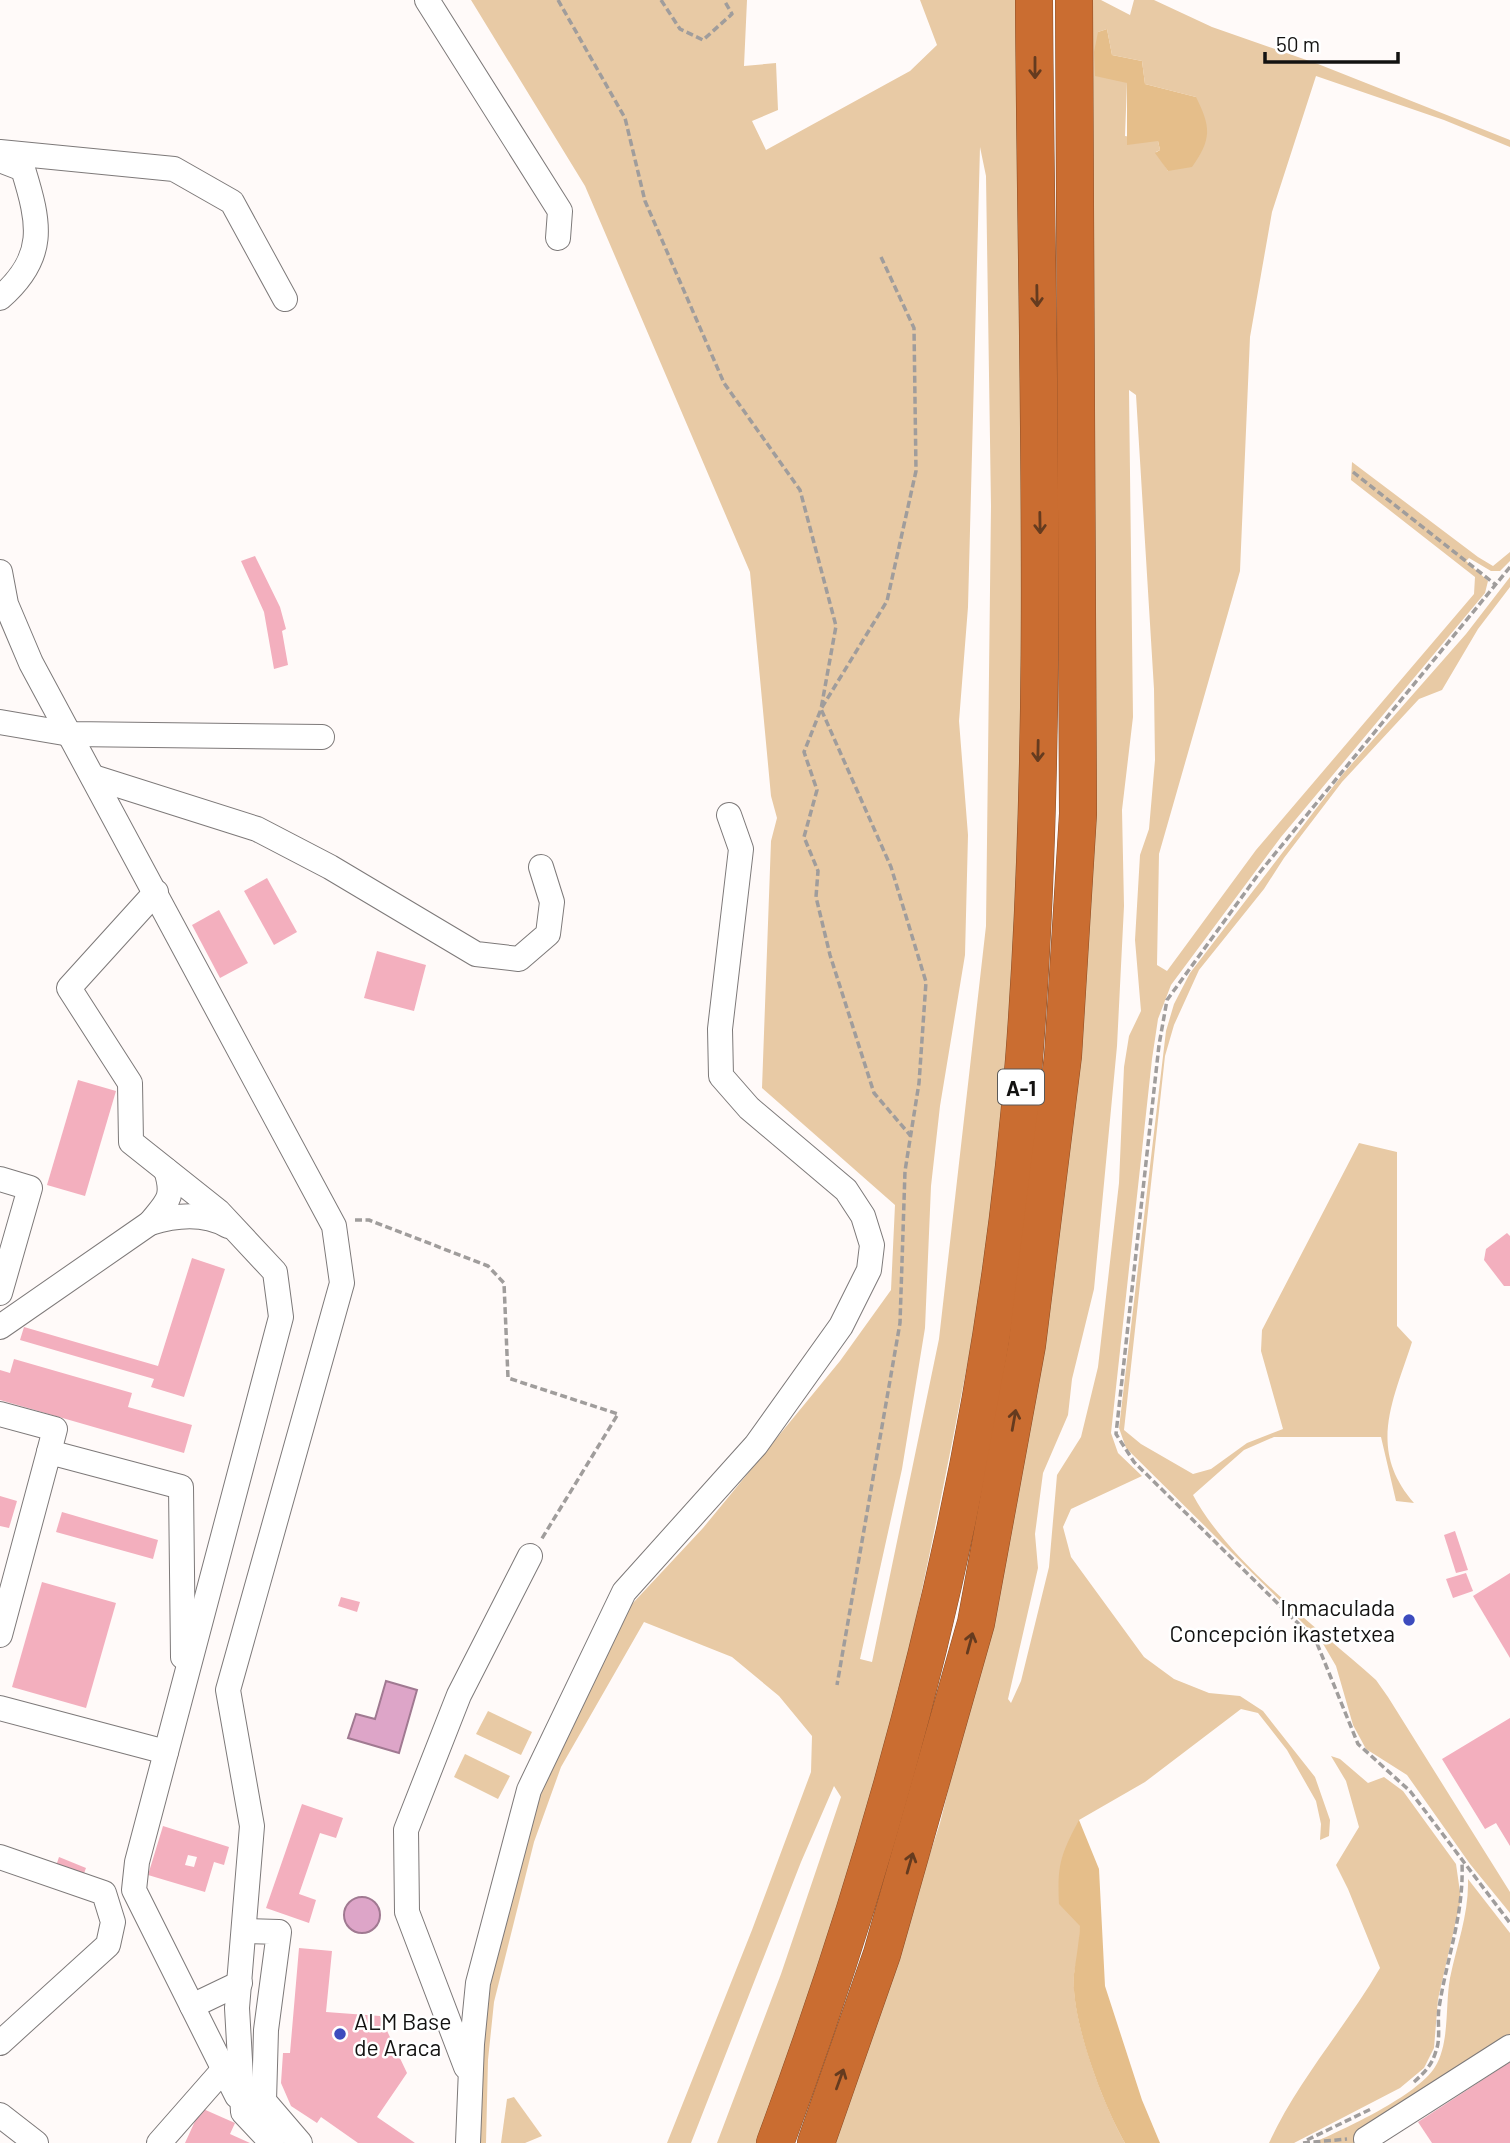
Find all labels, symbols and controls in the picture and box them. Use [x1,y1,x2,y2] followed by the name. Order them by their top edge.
[1265,21,1398,65] scale bar
[1276,31,1320,56] text: 50 m
[1028,56,1042,79] one-way arrow
[1031,284,1044,307] one-way arrow
[1033,511,1047,534] one-way arrow
[1032,739,1045,762] one-way arrow
[998,1070,1044,1104] road number: A-1
[1008,1409,1021,1432] one-way arrow
[1170,1593,1395,1647] place label: Inmaculada Concepción ikastetxea
[1401,1612,1417,1628] marker: Inmaculada Concepción ikastetxea
[965,1632,978,1654] one-way arrow
[904,1852,917,1874] one-way arrow
[354,2007,451,2061] place label: ALM Base de Araca
[332,2026,348,2042] marker: ALM Base de Araca
[835,2069,847,2091] one-way arrow

